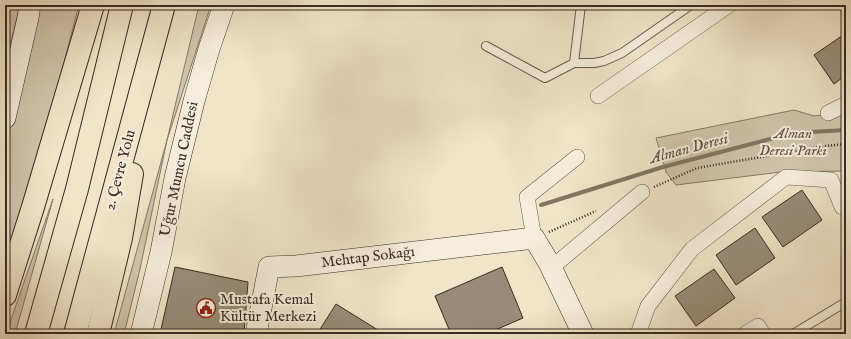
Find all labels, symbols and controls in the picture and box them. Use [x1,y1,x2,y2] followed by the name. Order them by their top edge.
[155,100,203,238] street label: Uğur Mumcu Caddesi
[759,124,827,160] park label: Alman Deresi Parkı
[100,127,140,212] street label: 2. Çevre Yolu
[646,129,732,170] water label: Alman Deresi
[320,242,416,272] street label: Mehtap Sokağı
[220,290,316,326] place label: Mustafa Kemal Kültür Merkezi
[195,297,217,319] public building icon: Mustafa Kemal Kültür Merkezi

